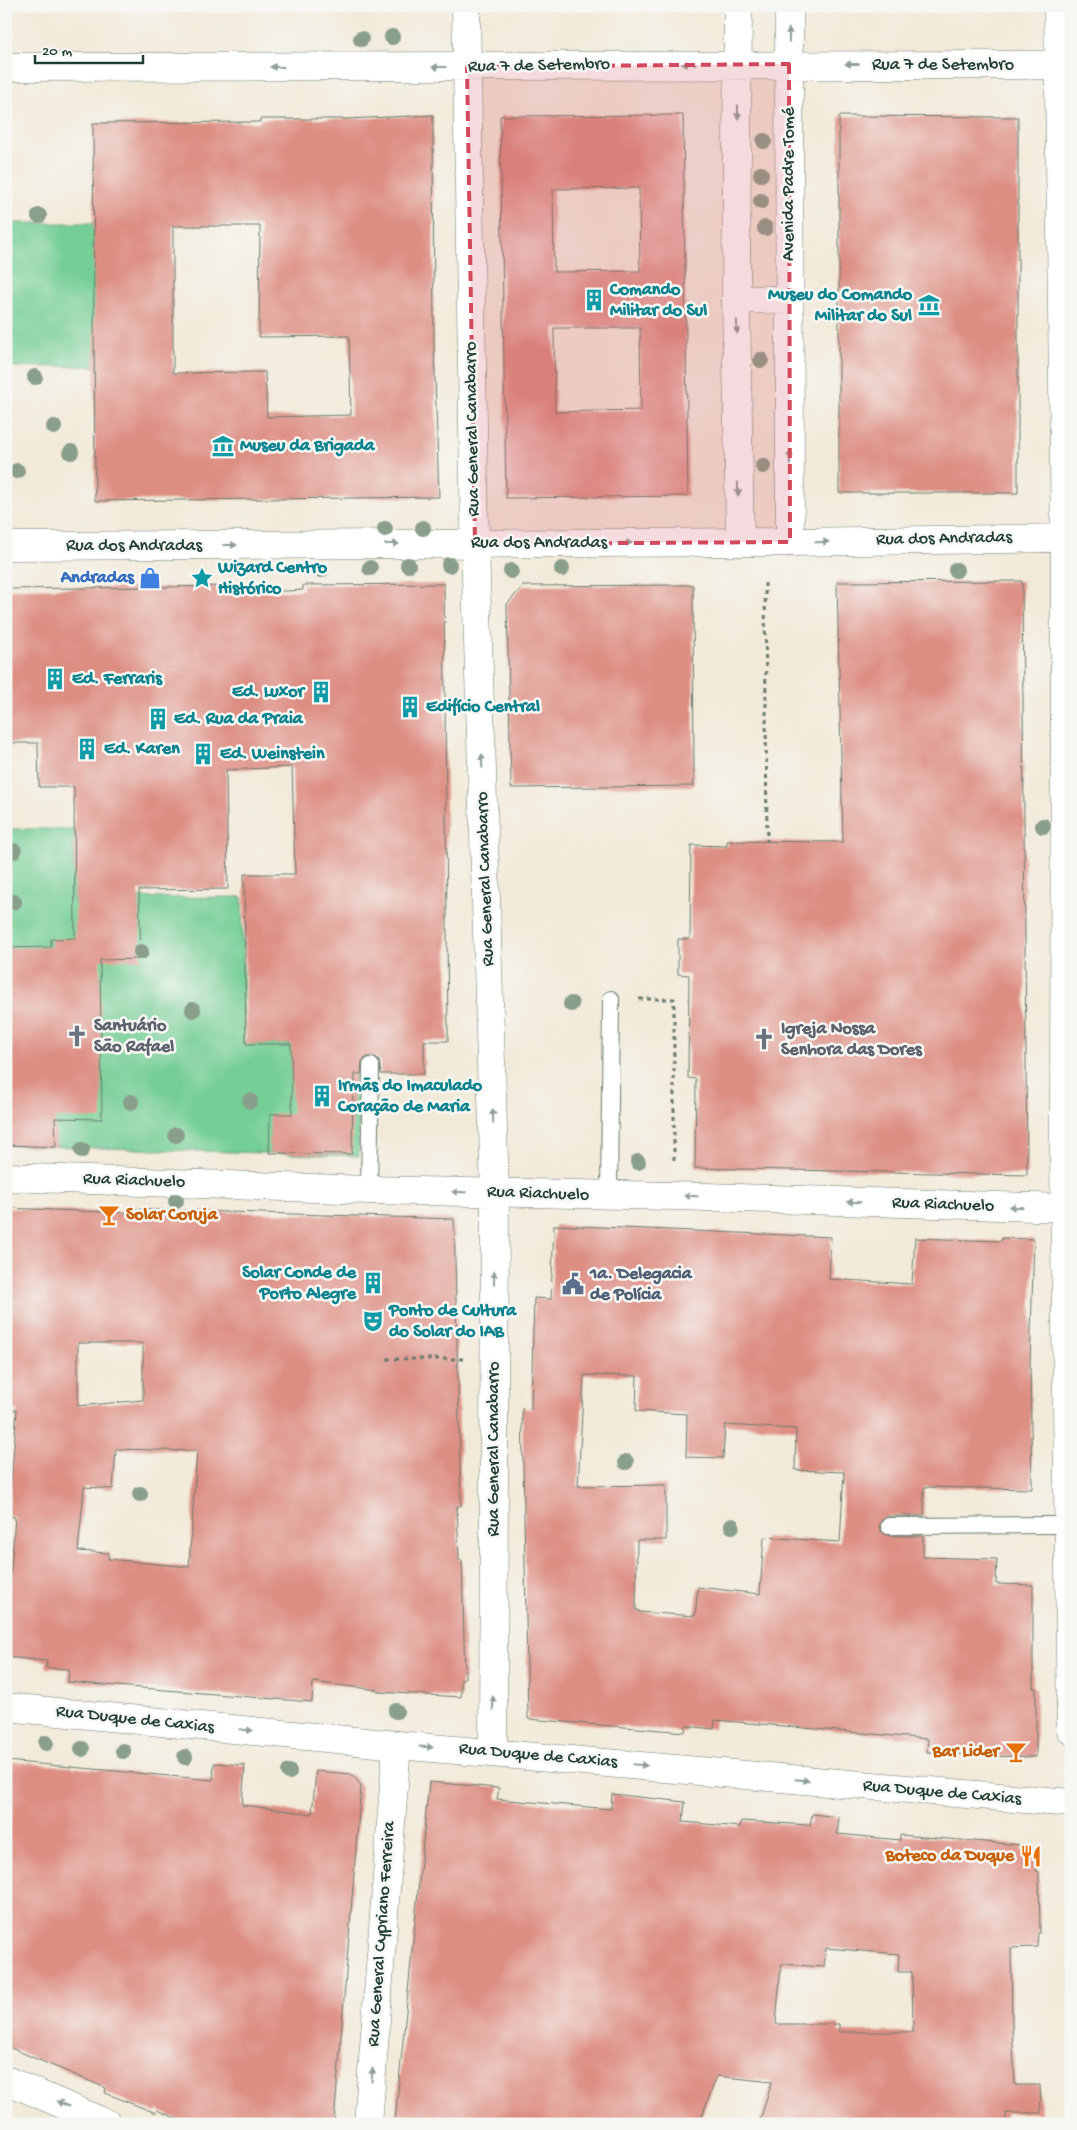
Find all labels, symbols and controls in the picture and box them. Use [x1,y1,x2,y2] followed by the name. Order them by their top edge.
[785,27,793,43] one-way arrow
[35,32,142,64] scale bar
[42,43,72,61] text: 20 m
[468,54,610,78] street label: Rua 7 de Setembro
[872,55,1014,76] street label: Rua 7 de Setembro
[681,60,697,68] one-way arrow
[844,60,860,68] one-way arrow
[269,63,285,71] one-way arrow
[431,63,447,71] one-way arrow
[734,104,742,120] one-way arrow
[779,106,800,261] street label: Avenida Padre Tomé
[609,280,707,322] place label: Comando Militar do Sul
[768,285,913,327] place label: Museu do Comando Militar do Sul
[581,287,607,313] building icon: Comando Militar do Sul
[916,292,942,318] museum icon: Museu do Comando Militar do Sul
[733,319,741,335] one-way arrow
[461,341,485,517] street label: Rua General Canabarro
[210,433,236,459] museum icon: Museu da Brigada
[240,436,376,457] place label: Museu da Brigada
[786,450,794,466] one-way arrow
[735,482,743,498] one-way arrow
[876,527,1014,551] street label: Rua dos Andradas
[471,533,608,554] street label: Rua dos Andradas
[66,536,203,557] street label: Rua dos Andradas
[815,537,831,545] one-way arrow
[617,539,633,547] one-way arrow
[385,540,401,548] one-way arrow
[222,541,238,549] one-way arrow
[217,558,328,600] place label: Wizard Centro Histórico
[137,565,163,591] shop icon: Andradas
[189,565,215,591] place icon: Wizard Centro Histórico
[60,568,135,589] place label: Andradas
[42,666,68,692] building icon: Ed. Ferraris
[72,669,163,690] place label: Ed. Ferraris
[308,679,334,705] building icon: Ed. Luxor
[232,682,307,703] place label: Ed. Luxor
[397,694,423,720] building icon: Edifício Central
[426,697,540,718] place label: Edifício Central
[145,706,171,732] building icon: Ed. Rua da Praia
[174,709,304,730] place label: Ed. Rua da Praia
[74,736,100,762] building icon: Ed. Karen
[104,739,180,760] place label: Ed. Karen
[190,741,216,767] building icon: Ed. Weinstein
[220,744,325,765] place label: Ed. Weinstein
[478,752,486,768] one-way arrow
[472,791,500,967] street label: Rua General Canabarro
[94,1016,174,1058] place label: Santuário São Rafael
[781,1019,923,1061] place label: Igreja Nossa Senhora das Dores
[64,1023,90,1049] church icon: Santuário São Rafael
[751,1026,777,1052] church icon: Igreja Nossa Senhora das Dores
[337,1076,483,1118] place label: Irmãs do Imaculado Coração de Maria
[309,1083,335,1109] building icon: Irmãs do Imaculado Coração de Maria
[488,1107,496,1123] one-way arrow
[83,1169,185,1193] street label: Rua Riachuelo
[487,1182,589,1206] street label: Rua Riachuelo
[450,1188,466,1196] one-way arrow
[683,1192,699,1200] one-way arrow
[892,1193,994,1217] street label: Rua Riachuelo
[845,1197,861,1205] one-way arrow
[96,1202,122,1228] bar icon: Solar Coruja
[1008,1203,1024,1211] one-way arrow
[126,1205,218,1226] place label: Solar Coruja
[242,1263,357,1305] place label: Solar Conde de Porto Alegre
[589,1264,693,1306] place label: 1a. Delegacia de Polícia
[360,1270,386,1296] building icon: Solar Conde de Porto Alegre
[490,1270,498,1286] one-way arrow
[560,1271,586,1297] public building icon: 1a. Delegacia de Polícia
[388,1301,517,1343] place label: Ponto de Cultura do Solar do IAB
[360,1308,386,1334] theatre icon: Ponto de Cultura do Solar do IAB
[484,1361,505,1537] street label: Rua General Canabarro
[489,1695,497,1711] one-way arrow
[55,1701,216,1739] street label: Rua Duque de Caxias
[239,1726,255,1734] one-way arrow
[458,1739,619,1774] street label: Rua Duque de Caxias
[1003,1739,1029,1765] bar icon: Bar Lider
[931,1742,1002,1763] place label: Bar Lider
[418,1743,434,1751] one-way arrow
[632,1761,648,1769] one-way arrow
[794,1776,810,1784] one-way arrow
[862,1776,1023,1811] street label: Rua Duque de Caxias
[364,1820,400,2047] street label: Rua General Cypriano Ferreira
[1018,1843,1044,1869] restaurant icon: Boteco da Duque
[885,1846,1015,1867] place label: Boteco da Duque
[368,2067,376,2083] one-way arrow
[56,2100,70,2108] one-way arrow

